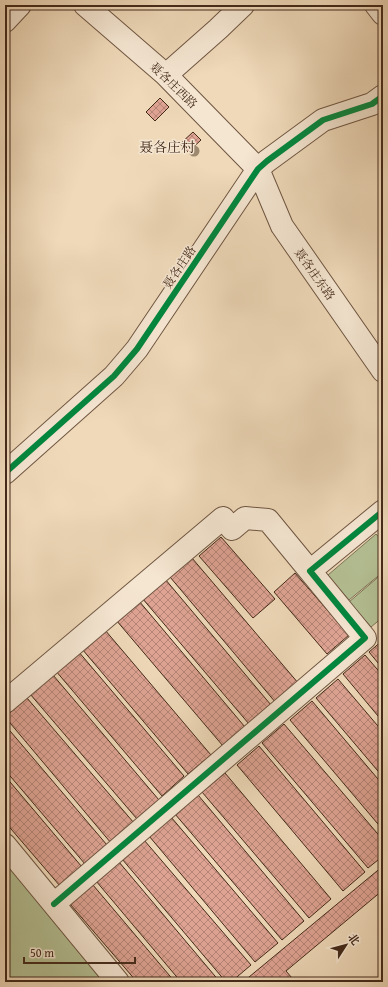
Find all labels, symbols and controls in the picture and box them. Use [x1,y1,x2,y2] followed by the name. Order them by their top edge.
[147,58,201,112] street label: 聂各庄西路
[139,137,195,157] district label: 聂各庄村
[159,242,199,292] street label: 聂各庄路
[291,245,339,303] street label: 聂各庄东路
[326,925,366,965] north arrow
[344,930,364,948] text: 北
[24,939,135,965] scale bar
[30,944,54,961] text: 50 m

